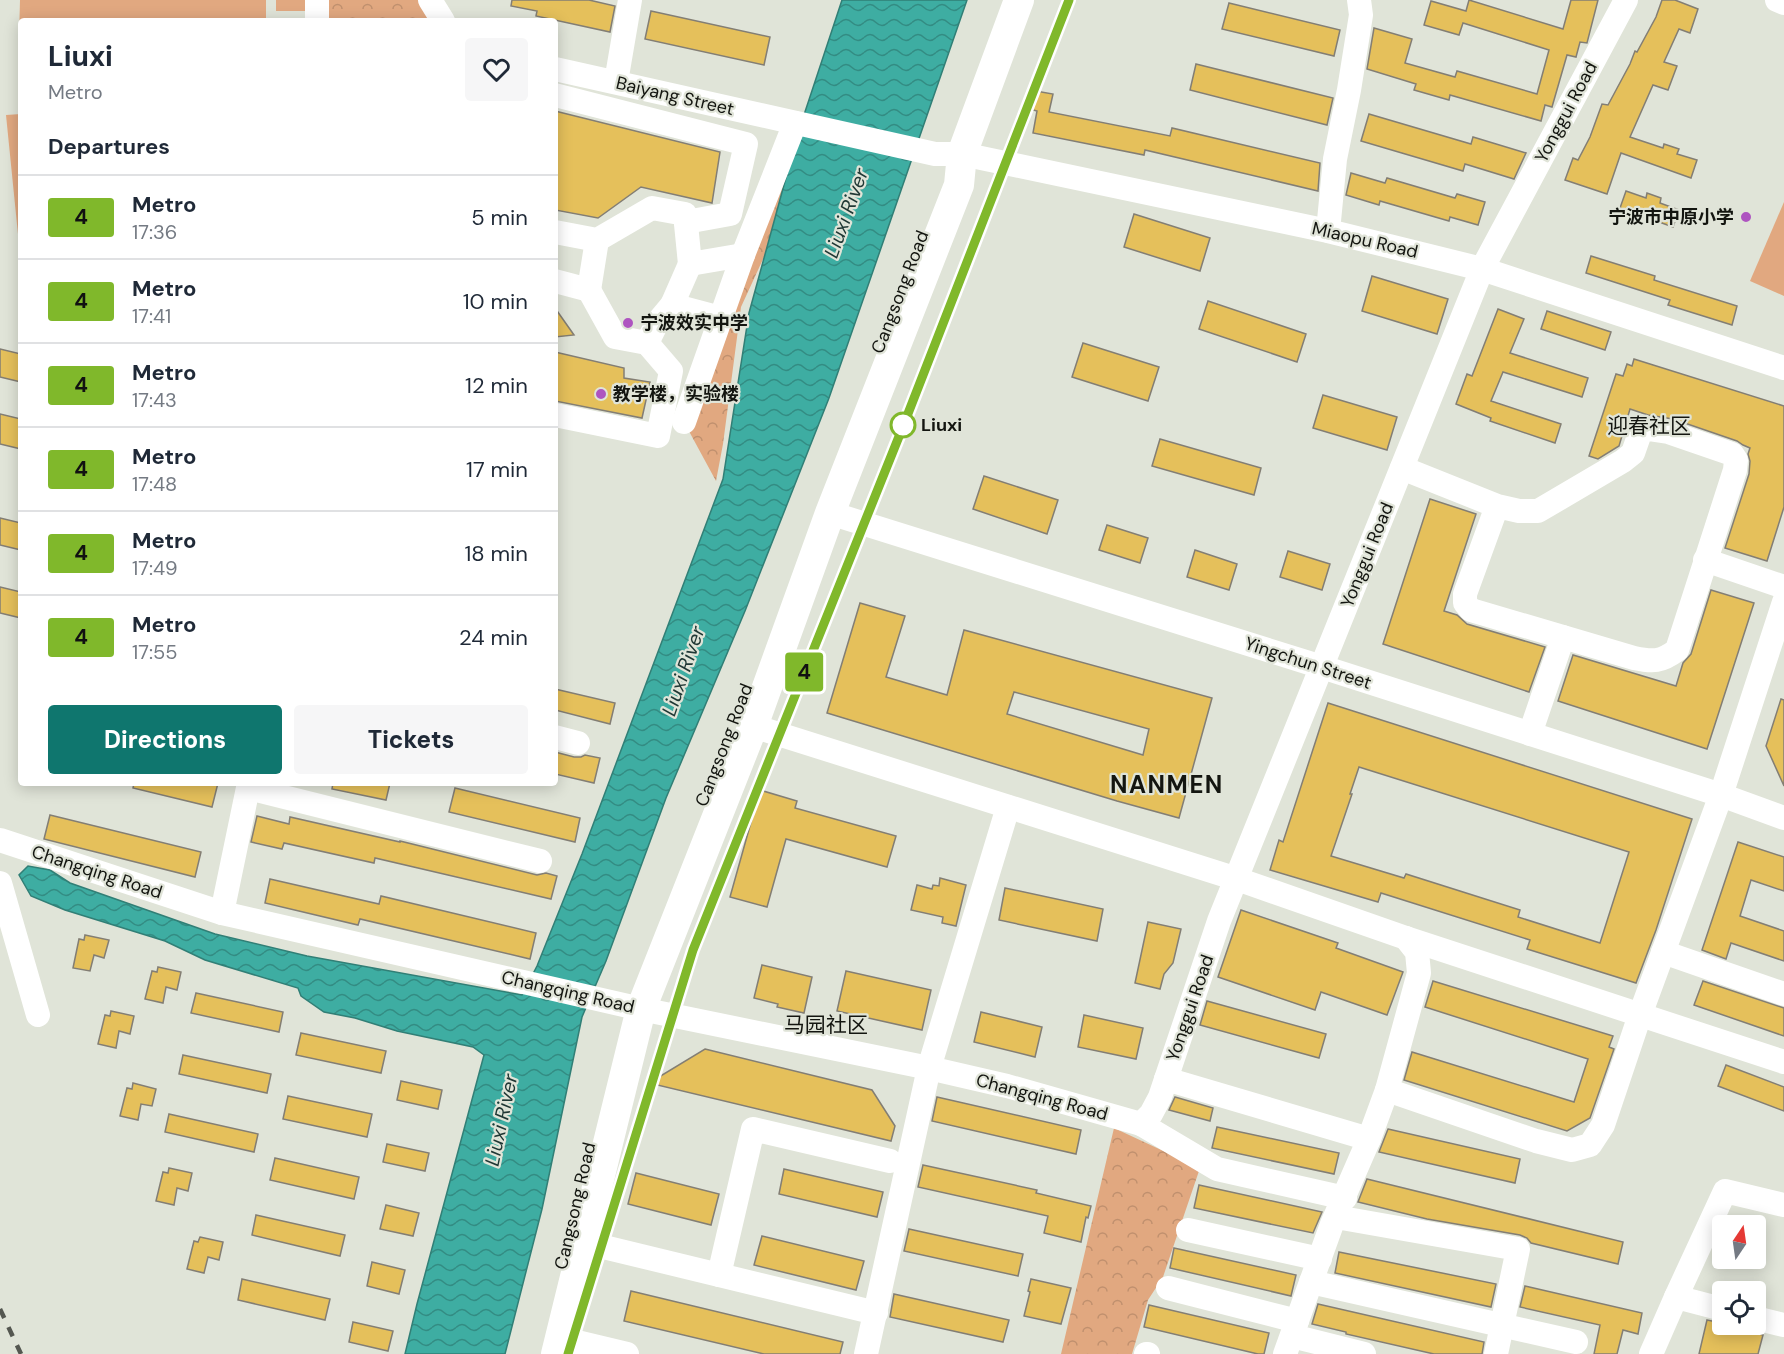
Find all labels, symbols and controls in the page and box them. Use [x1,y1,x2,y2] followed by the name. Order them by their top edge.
[48,38,113,75] text: Liuxi
[465,38,528,101] button: heart
[1529,57,1603,167] street label: Yonggui Road
[614,71,736,121] street label: Baiyang Street
[48,79,103,105] text: Metro
[48,132,170,161] text: Departures
[818,164,874,261] water label: Liuxi River
[132,190,196,219] text: Metro
[74,203,88,231] text: 4
[471,203,528,232] text: 5 min
[1608,205,1734,229] place label: 宁波市中原小学
[1739,210,1753,224] marker: 宁波市中原小学
[1310,216,1420,264] street label: Miaopu Road
[132,219,177,245] text: 17:36
[866,227,934,357] street label: Cangsong Road
[132,274,196,303] text: Metro
[74,287,88,315] text: 4
[463,287,528,316] text: 10 min
[132,303,171,329] text: 17:41
[640,311,748,335] place label: 宁波效实中学
[621,316,635,330] marker: 宁波效实中学
[132,358,196,387] text: Metro
[74,371,88,399] text: 4
[465,371,528,400] text: 12 min
[613,382,739,406] place label: 教学楼，实验楼
[132,387,177,413] text: 17:43
[594,387,608,401] marker: 教学楼，实验楼
[890,412,916,438] marker: Liuxi
[1607,412,1691,440] district label: 迎春社区
[921,413,962,437] place label: Liuxi
[132,442,196,471] text: Metro
[74,455,88,483] text: 4
[466,455,528,484] text: 17 min
[132,471,177,497] text: 17:48
[1335,499,1399,611] street label: Yonggui Road
[132,526,196,555] text: Metro
[74,539,88,567] text: 4
[464,539,528,568] text: 18 min
[132,555,178,581] text: 17:49
[132,610,196,639] text: Metro
[656,622,711,719] water label: Liuxi River
[74,623,88,651] text: 4
[459,623,528,652] text: 24 min
[1242,631,1374,695] street label: Yingchun Street
[132,639,177,665] text: 17:55
[784,652,824,692] line badge: 4
[797,658,811,686] text: 4
[690,680,758,810] street label: Cangsong Road
[48,705,282,774] button: Directions
[294,705,528,774] button: Tickets
[1110,769,1224,800] district label: NANMEN
[29,840,165,904] street label: Changqing Road
[1161,951,1219,1065] street label: Yonggui Road
[499,965,637,1019] street label: Changqing Road
[784,1011,868,1039] district label: 马园社区
[973,1068,1111,1126] street label: Changqing Road
[479,1071,524,1168] water label: Liuxi River
[549,1140,601,1272] street label: Cangsong Road
[1712,1215,1766,1269] north arrow
[1712,1215,1766,1335] map controls
[1712,1281,1766,1335] button: locate

